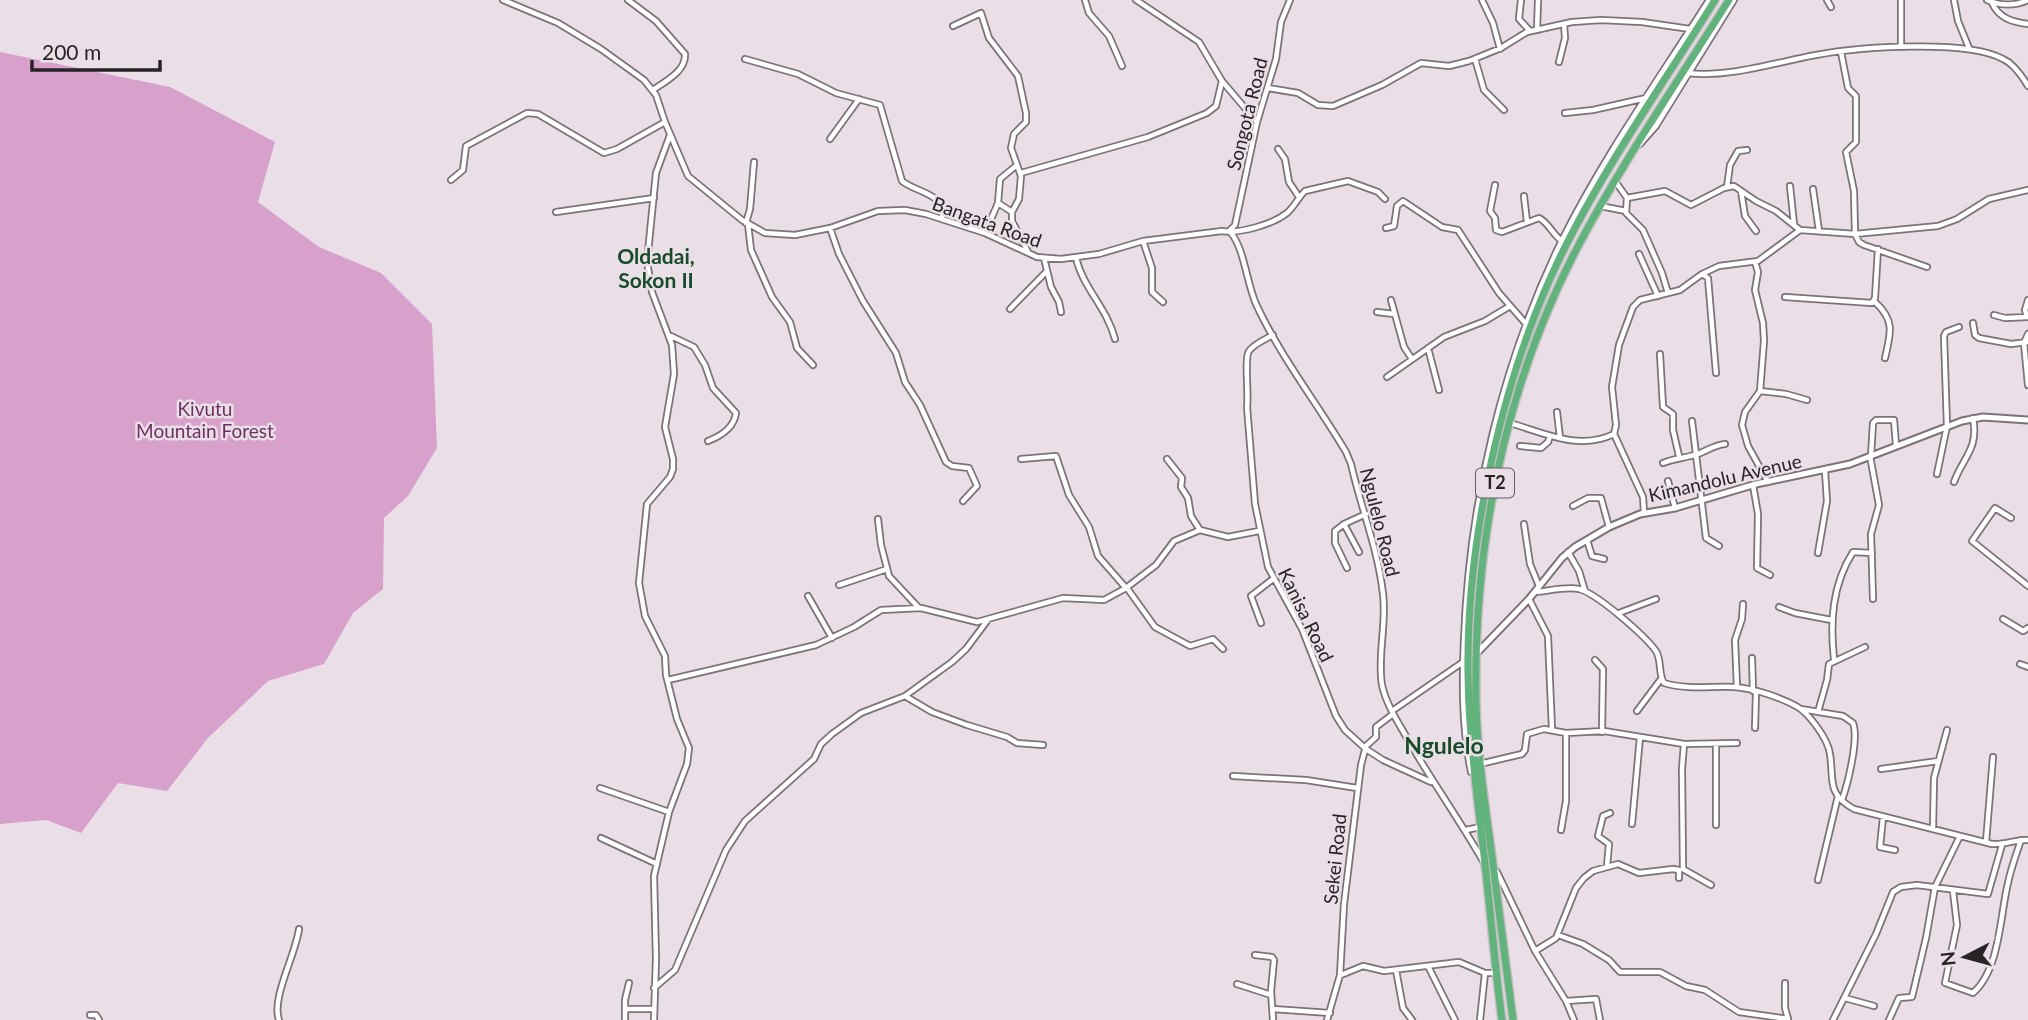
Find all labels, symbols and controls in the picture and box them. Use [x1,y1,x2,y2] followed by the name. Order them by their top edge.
[32,28,159,72] scale bar
[42,39,101,64] text: 200 m
[1221,55,1272,173] street label: Songota Road
[929,191,1045,252] street label: Bangata Road
[617,243,695,292] district label: Oldadai, Sokon II
[136,397,274,442] park label: Kivutu Mountain Forest
[1646,449,1804,506] street label: Kimandolu Avenue
[1356,465,1405,579] street label: Ngulelo Road
[1476,468,1514,498] road number: T2
[1274,564,1339,666] street label: Kanisa Road
[1404,731,1484,759] district label: Ngulelo
[1318,812,1351,905] street label: Sekei Road
[1930,922,2000,992] north arrow
[1935,950,1960,967] text: N

